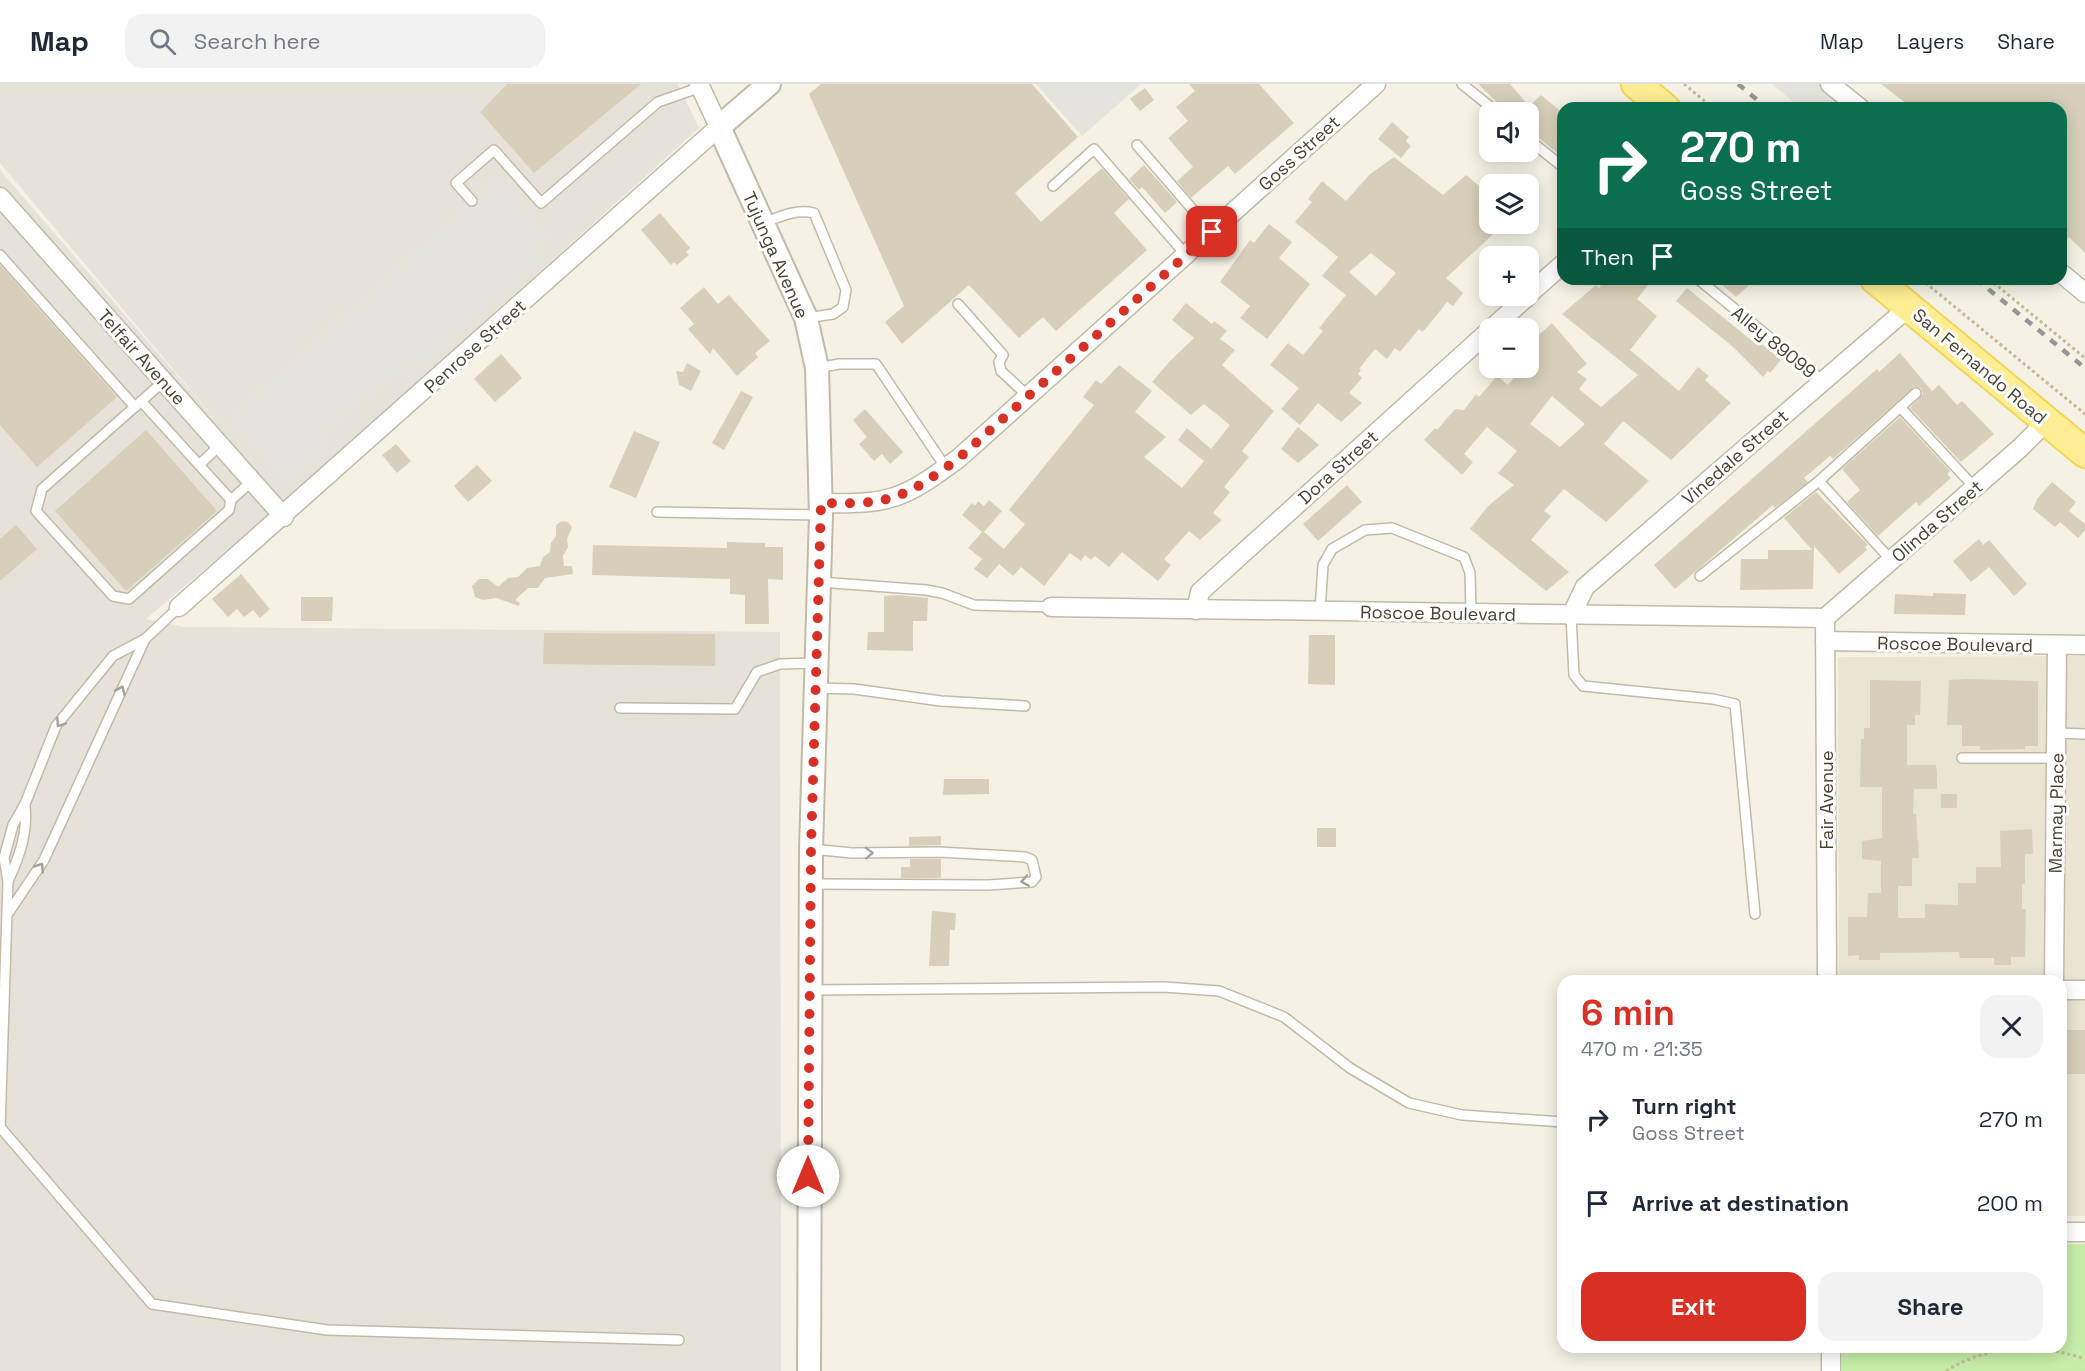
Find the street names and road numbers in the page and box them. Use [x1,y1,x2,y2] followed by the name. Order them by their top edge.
[1254,110,1344,196] street label: Goss Street
[738,188,814,322] street label: Tujunga Avenue
[419,294,531,398] street label: Penrose Street
[1727,301,1821,383] street label: Alley 89099
[1908,303,2052,429] street label: San Fernando Road
[93,304,191,410] street label: Telfair Avenue
[1677,404,1793,510] street label: Vinedale Street
[1293,425,1383,509] street label: Dora Street
[1887,475,1987,567] street label: Olinda Street
[1360,600,1516,626] street label: Roscoe Boulevard
[1877,631,2033,657] street label: Roscoe Boulevard
[1815,750,1838,850] street label: Fair Avenue
[2043,752,2069,874] street label: Marmay Place

